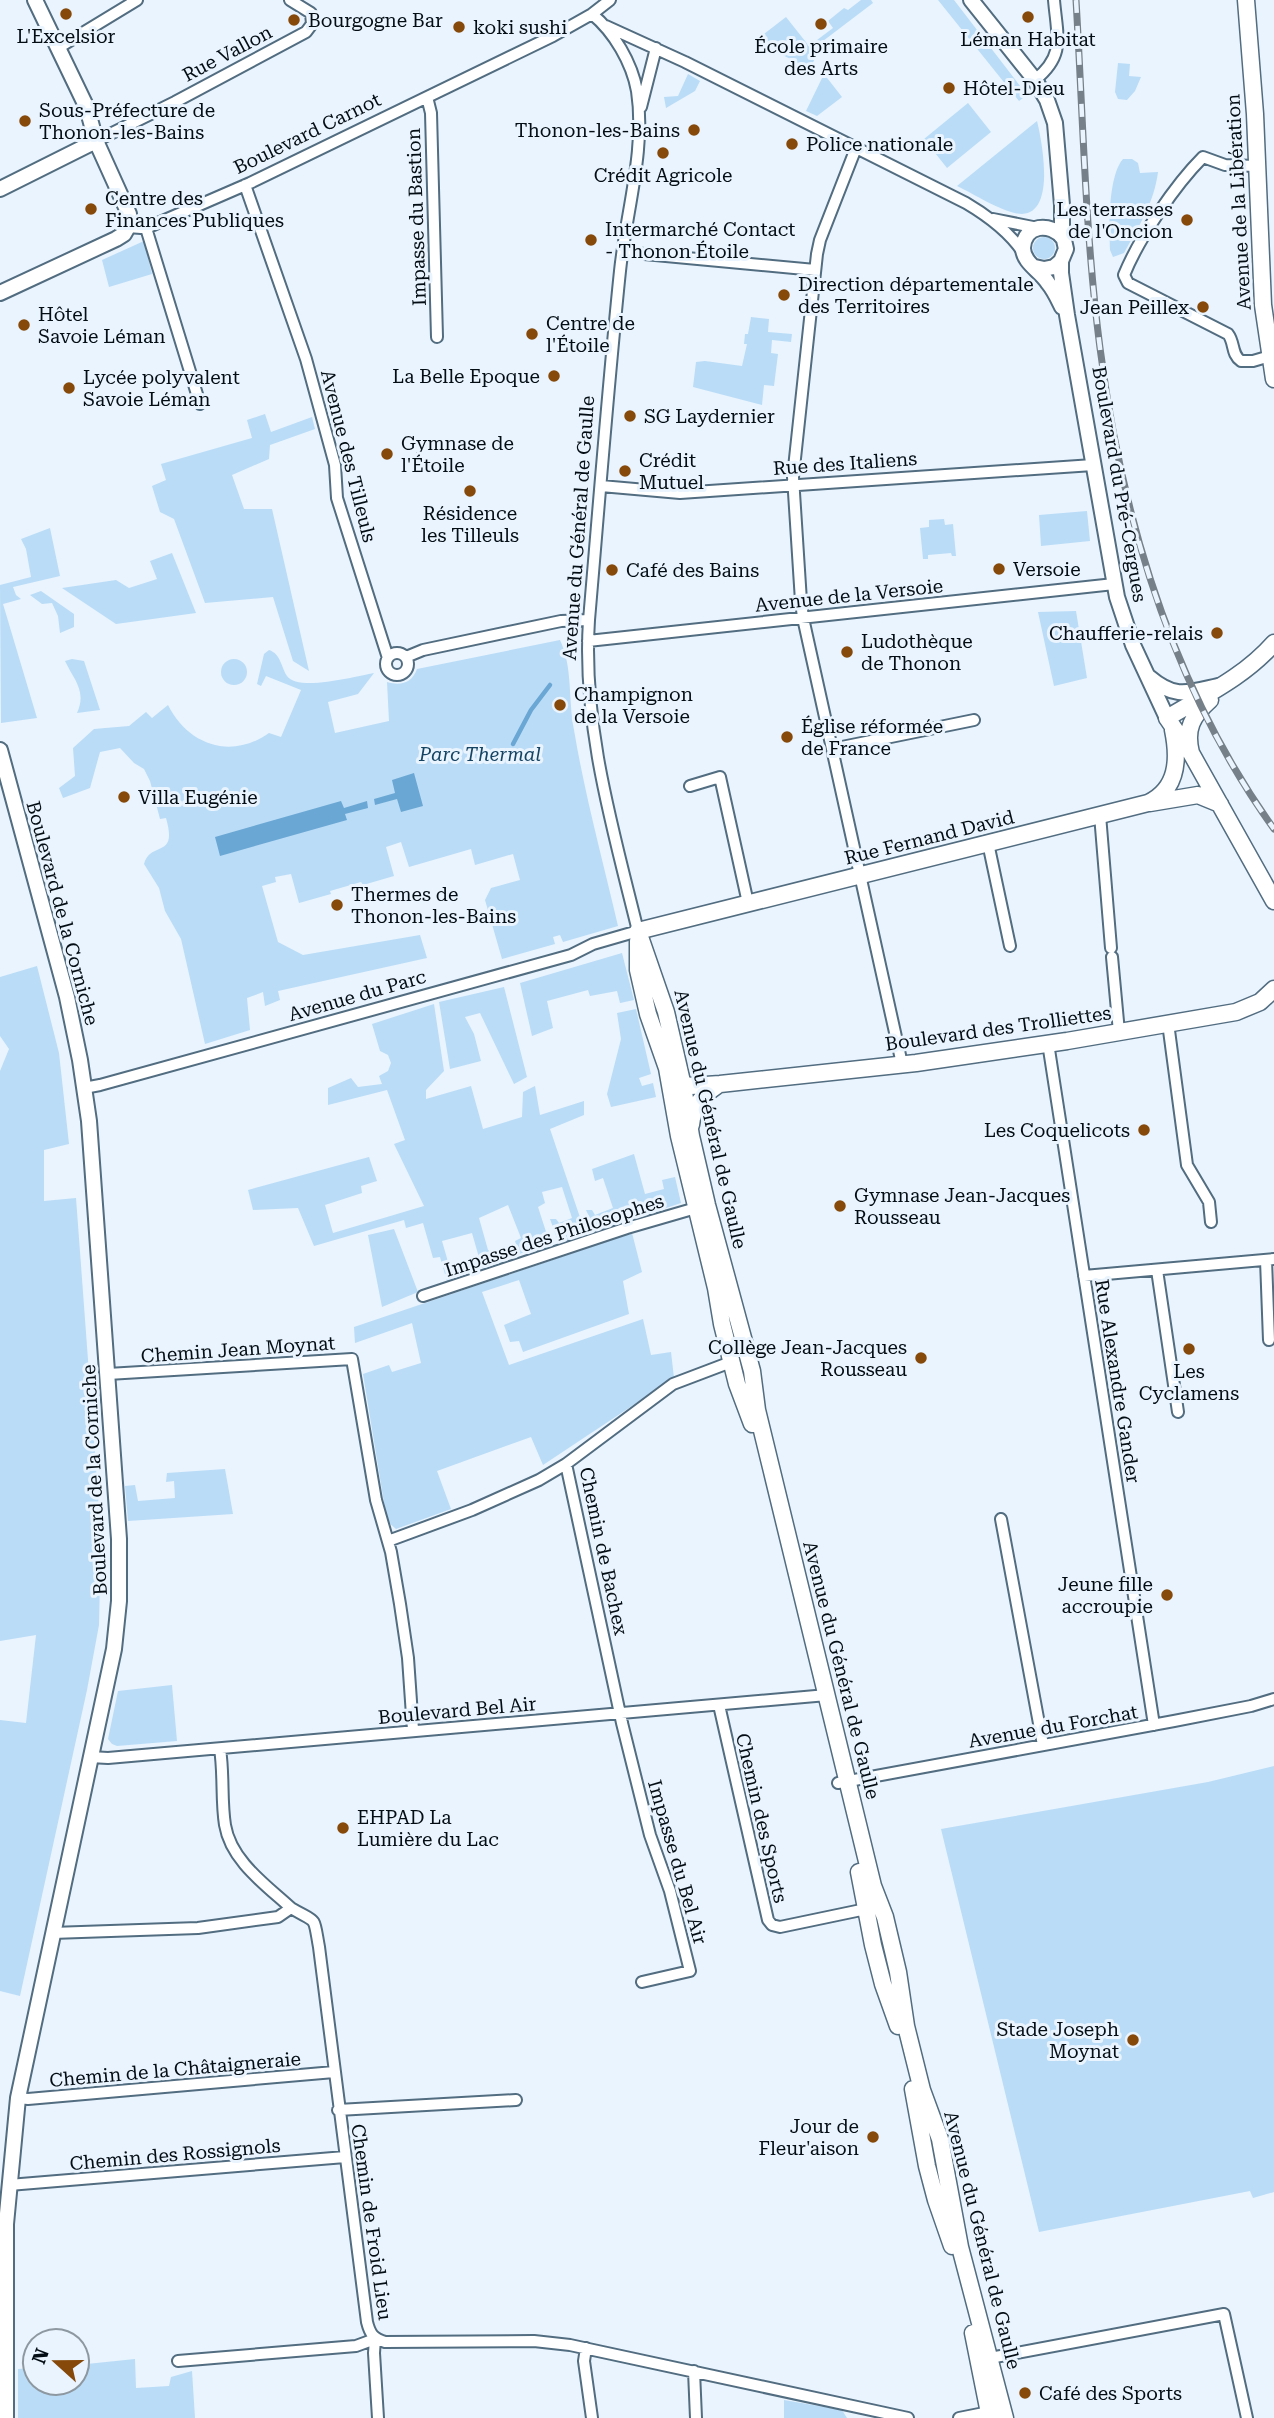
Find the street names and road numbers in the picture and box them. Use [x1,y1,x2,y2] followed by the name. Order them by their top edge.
[179,20,276,87] street label: Rue Vallon
[230,88,384,179] street label: Boulevard Carnot
[1221,93,1256,311] street label: Avenue de la Libération
[402,128,431,306] street label: Impasse du Bastion
[1087,364,1152,604] street label: Boulevard du Pré-Cergues
[316,367,381,545] street label: Avenue des Tilleuls
[558,395,599,661] street label: Avenue du Général de Gaulle
[772,447,918,480] street label: Rue des Italiens
[754,574,944,617] street label: Avenue de la Versoie
[21,798,104,1028] street label: Boulevard de la Corniche
[842,805,1016,870] street label: Rue Fernand David
[286,965,429,1026] street label: Avenue du Parc
[669,987,752,1251] street label: Avenue du Général de Gaulle
[884,1001,1113,1056] street label: Boulevard des Trolliettes
[442,1189,667,1282] street label: Impasse des Philosophes
[1090,1277,1145,1485] street label: Rue Alexandre Gander
[140,1331,336,1368] street label: Chemin Jean Moynat
[77,1364,112,1596] street label: Boulevard de la Corniche
[574,1465,633,1637] street label: Chemin de Bachex
[798,1539,885,1802] street label: Avenue du Général de Gaulle
[377,1692,537,1729] street label: Boulevard Bel Air
[967,1700,1140,1753] street label: Avenue du Forchat
[731,1731,792,1905] street label: Chemin des Sports
[643,1777,712,1947] street label: Impasse du Bel Air
[48,2047,302,2092] street label: Chemin de la Châtaigneraie
[939,2109,1026,2372] street label: Avenue du Général de Gaulle
[346,2123,397,2322] street label: Chemin de Froid Lieu
[69,2134,281,2175] street label: Chemin des Rossignols

